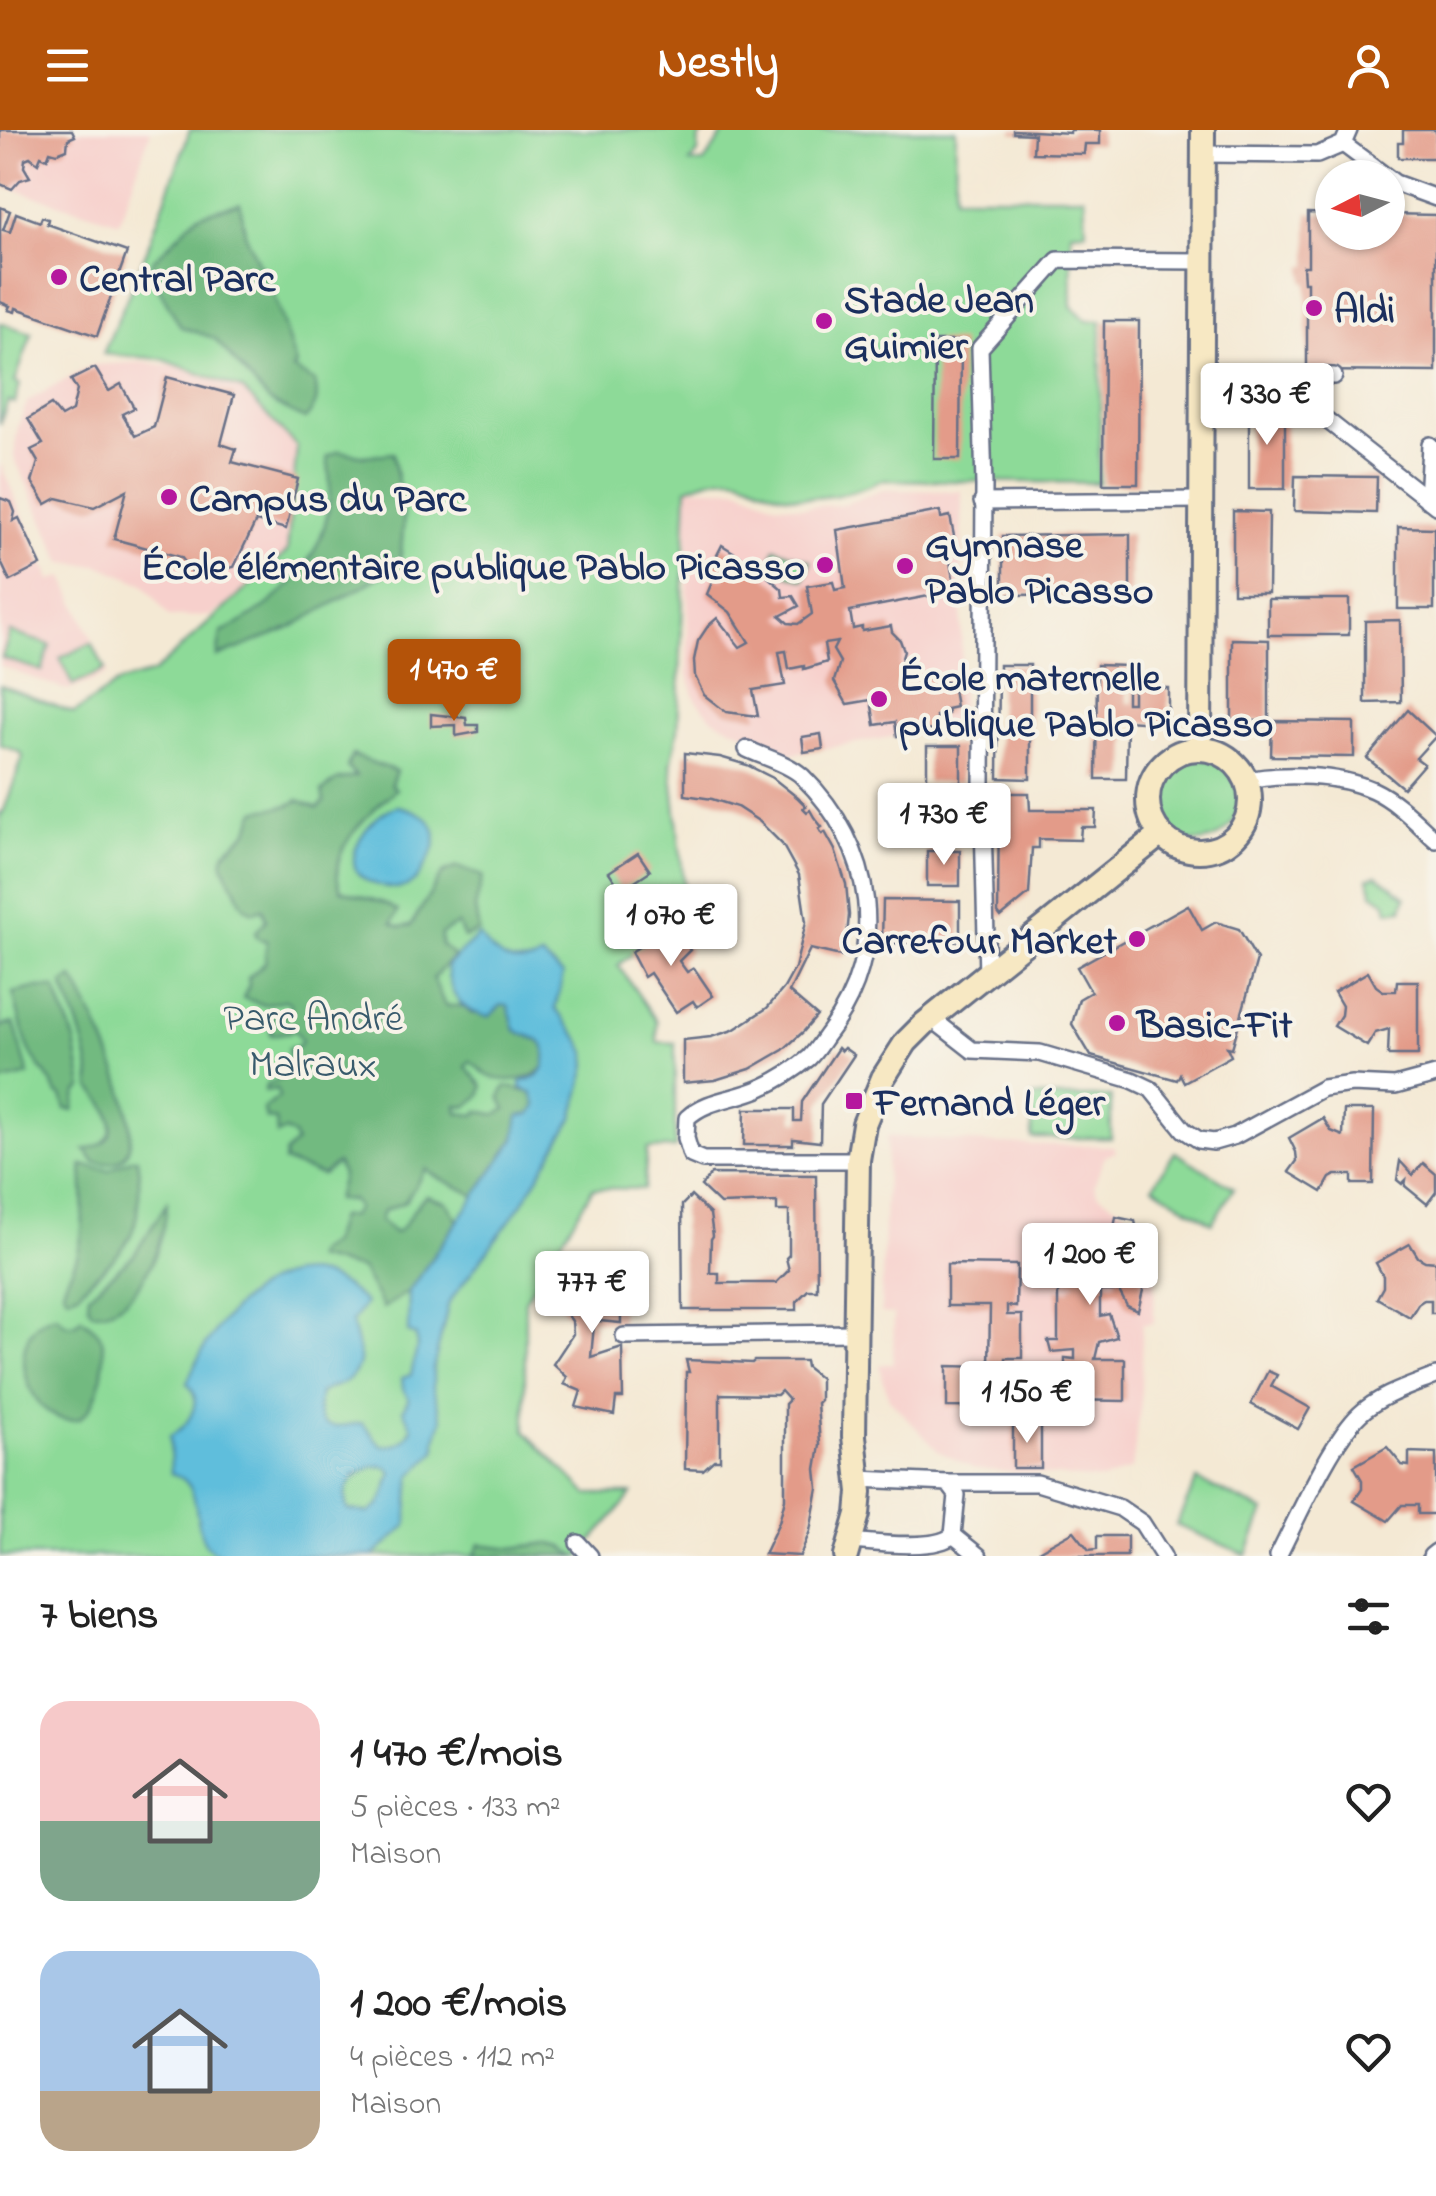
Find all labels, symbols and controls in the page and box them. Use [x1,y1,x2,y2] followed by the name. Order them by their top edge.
[657,32,779,98] text: Nestly
[40,38,95,93] icon: menu
[1341,38,1396,93] icon: person
[1315,160,1405,250] north arrow
[1315,160,1405,250] map controls
[79,252,277,311] place label: Central Parc
[48,266,70,288] marker: Central Parc
[844,273,1034,378] place label: Stade Jean Guimier
[1334,283,1395,342] place label: Aldi
[1303,297,1325,319] marker: Aldi
[813,310,835,332] marker: Stade Jean Guimier
[1175,363,1359,448] pin: 1 330 €
[1223,372,1311,419] text: 1 330 €
[189,472,467,531] place label: Campus du Parc
[158,486,180,508] marker: Campus du Parc
[925,518,1154,623] place label: Gymnase Pablo Picasso
[141,540,805,599] place label: École élémentaire publique Pablo Picasso
[814,554,836,576] marker: École élémentaire publique Pablo Picasso
[894,555,916,577] marker: Gymnase Pablo Picasso
[362,639,546,724] pin: 1 470 €
[410,648,498,695] text: 1 470 €
[899,651,1273,756] place label: École maternelle publique Pablo Picasso
[868,688,890,710] marker: École maternelle publique Pablo Picasso
[852,783,1036,868] pin: 1 730 €
[900,792,988,839] text: 1 730 €
[579,884,763,969] pin: 1 070 €
[626,893,716,940] text: 1 070 €
[841,914,1118,973] place label: Carrefour Market
[1126,928,1148,950] marker: Carrefour Market
[223,991,403,1096] park label: Parc André Malraux
[1135,998,1293,1057] place label: Basic-Fit
[1106,1012,1128,1034] marker: Basic-Fit
[872,1076,1106,1135] place label: Fernand Léger
[843,1090,865,1112] marker: Fernand Léger
[998,1223,1182,1308] pin: 1 200 €
[1044,1232,1136,1279] text: 1 200 €
[522,1251,662,1336] pin: 777 €
[557,1260,627,1307] text: 777 €
[935,1361,1119,1446] pin: 1 150 €
[982,1370,1072,1417] text: 1 150 €
[40,1586,158,1647] text: 7 biens
[1341,1589,1396,1644] icon: filters
[350,1724,563,1785] text: 1 470 €/mois
[120,1741,240,1861] icon: home
[1341,1774,1396,1829] icon: heart
[350,1785,560,1832] text: 5 pièces · 133 m²
[350,1832,441,1879] text: Maison
[350,1974,567,2035] text: 1 200 €/mois
[120,1991,240,2111] icon: home
[1341,2024,1396,2079] icon: heart
[350,2035,555,2082] text: 4 pièces · 112 m²
[350,2082,441,2129] text: Maison

